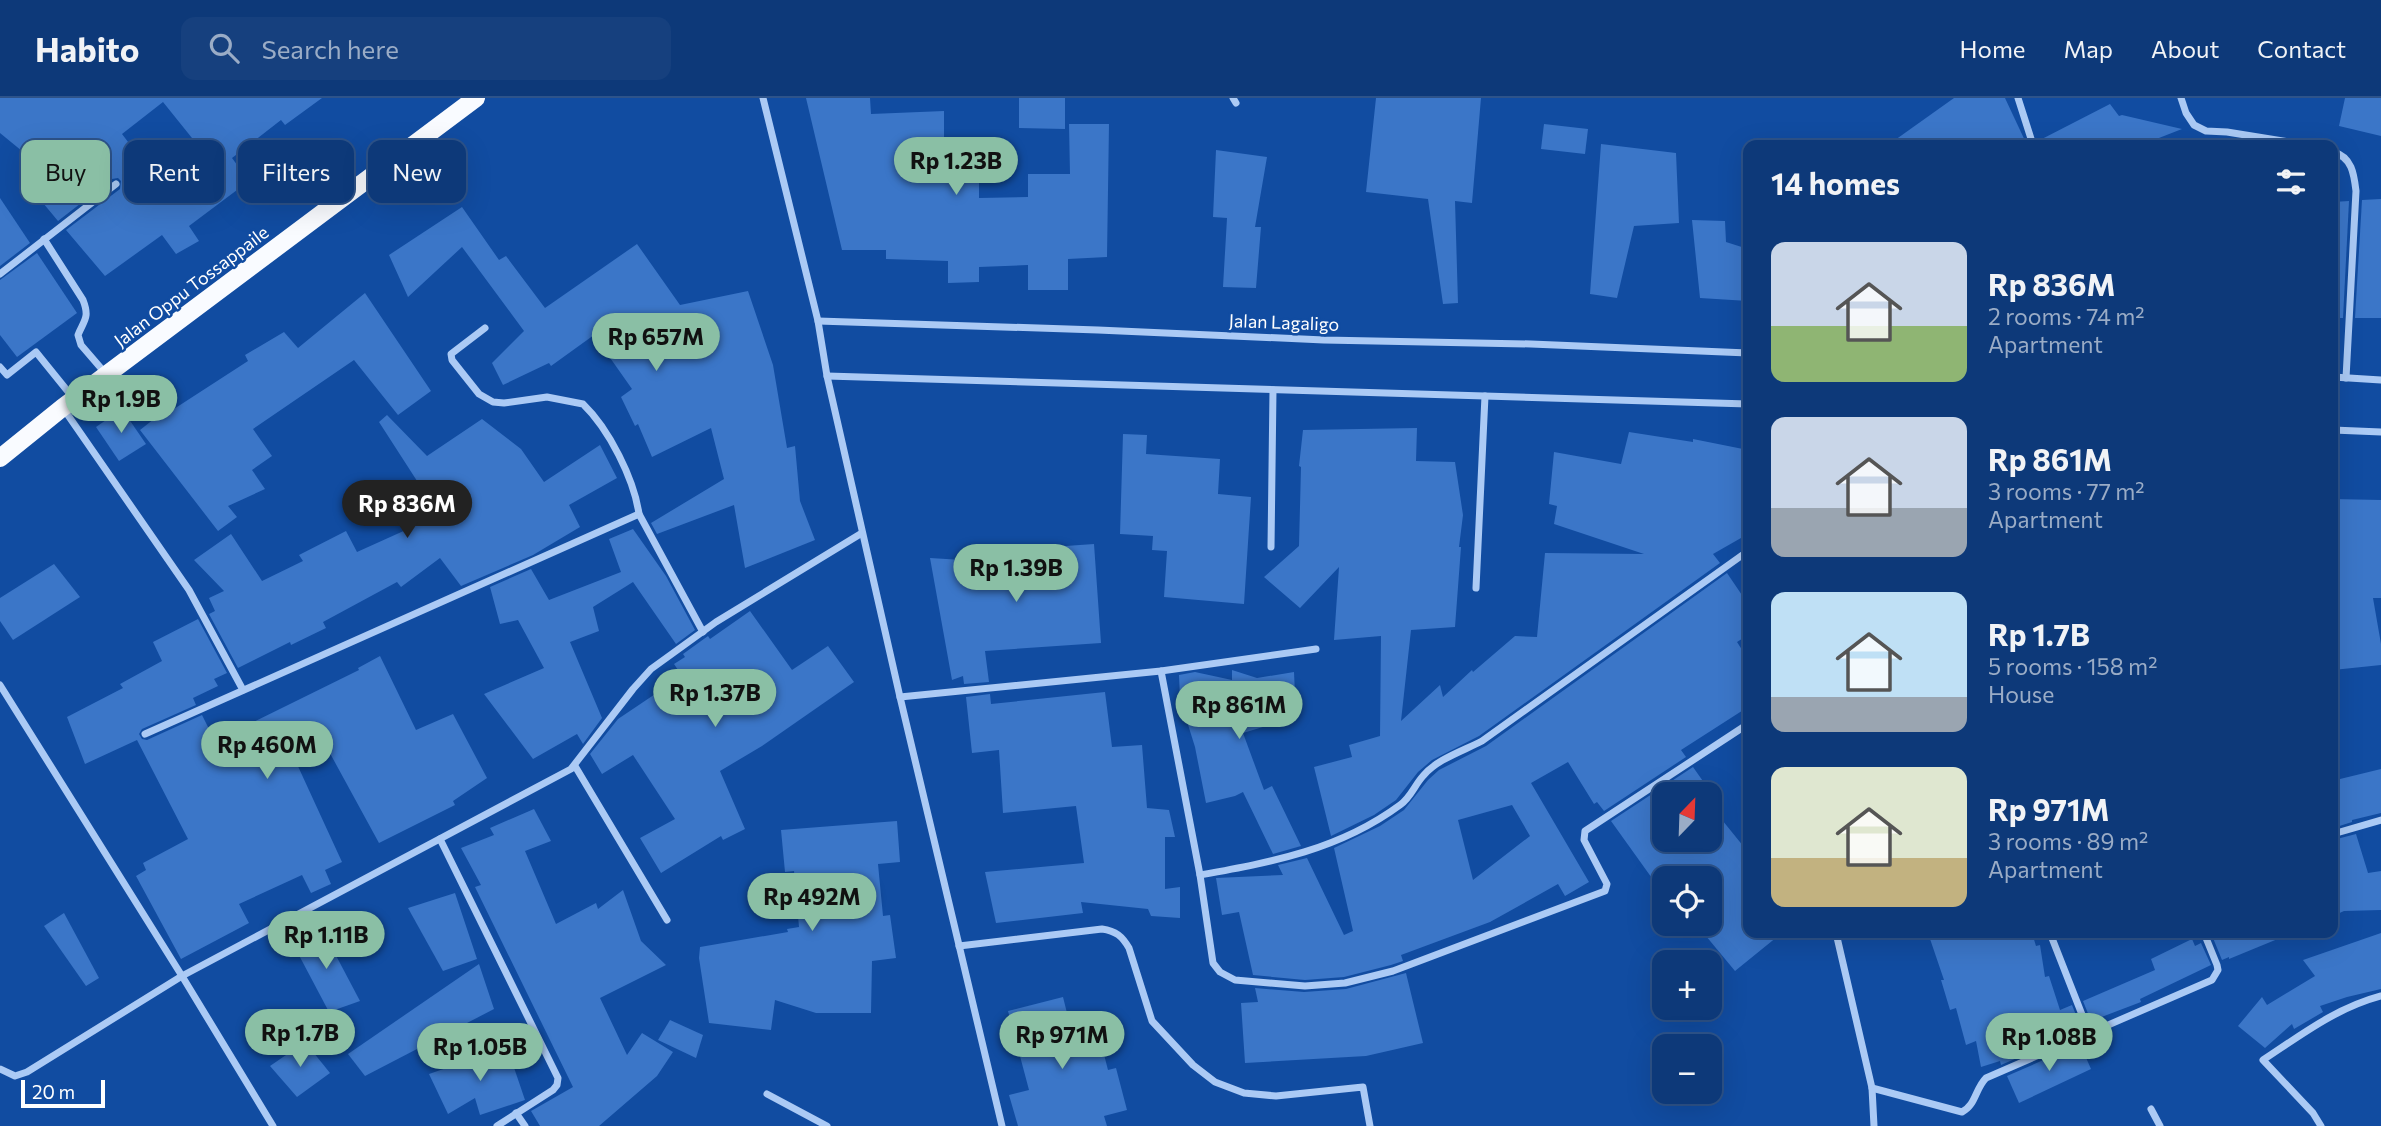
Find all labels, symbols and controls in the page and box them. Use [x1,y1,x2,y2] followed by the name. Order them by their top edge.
[181,17,671,80] search box
[35,28,139,69] text: Habito
[205,29,243,67] icon: search
[261,33,399,64] text: Search here
[1960,34,2026,63] text: Home
[2064,34,2113,63] text: Map
[2151,34,2219,63] text: About
[2257,34,2346,63] text: Contact
[884,138,1028,197] pin: Rp 1.23B
[21,140,110,203] chip: Buy
[124,140,224,203] chip: Rent
[238,140,354,203] chip: Filters
[368,140,466,203] chip: New
[910,146,1002,174] text: Rp 1.23B
[2272,163,2310,201] icon: filters
[1771,164,1900,201] text: 14 homes
[109,221,273,351] street label: Jalan Oppu Tossappaile
[1988,265,2116,302] text: Rp 836M
[1827,270,1911,354] icon: home
[1988,302,2144,330] text: 2 rooms · 74 m²
[1228,309,1340,335] street label: Jalan Lagaligo
[591,314,721,373] pin: Rp 657M
[608,322,704,350] text: Rp 657M
[1988,330,2103,358] text: Apartment
[56,376,186,435] pin: Rp 1.9B
[81,384,161,412] text: Rp 1.9B
[1988,440,2112,477] text: Rp 861M
[1827,445,1911,529] icon: home
[1988,477,2145,505] text: 3 rooms · 77 m²
[342,480,472,540] pin: Rp 836M
[358,489,456,517] text: Rp 836M
[1988,505,2103,533] text: Apartment
[944,545,1088,604] pin: Rp 1.39B
[969,553,1063,581] text: Rp 1.39B
[1988,615,2090,652] text: Rp 1.7B
[1827,620,1911,704] icon: home
[1988,652,2157,680] text: 5 rooms · 158 m²
[643,670,787,729] pin: Rp 1.37B
[669,678,761,706] text: Rp 1.37B
[1988,680,2054,708] text: House
[1174,682,1304,741] pin: Rp 861M
[1192,690,1286,718] text: Rp 861M
[202,722,332,781] pin: Rp 460M
[217,730,317,758] text: Rp 460M
[1652,782,1722,852] north arrow
[1652,782,1722,1104] map controls
[1988,790,2109,827] text: Rp 971M
[1827,795,1911,879] icon: home
[1988,827,2148,855] text: 3 rooms · 89 m²
[1988,855,2103,883] text: Apartment
[1652,866,1722,936] button: locate
[747,874,877,933] pin: Rp 492M
[763,882,861,910] text: Rp 492M
[254,912,398,971] pin: Rp 1.11B
[284,920,368,948] text: Rp 1.11B
[1652,950,1722,1020] button: +
[235,1010,365,1069] pin: Rp 1.7B
[997,1012,1127,1071] pin: Rp 971M
[1977,1014,2121,1073] pin: Rp 1.08B
[261,1018,339,1046] text: Rp 1.7B
[1015,1020,1109,1048] text: Rp 971M
[2002,1022,2096,1050] text: Rp 1.08B
[408,1024,552,1083] pin: Rp 1.05B
[433,1032,527,1060] text: Rp 1.05B
[1652,1034,1722,1104] button: −
[21,1077,105,1109] scale bar
[32,1080,75,1103] text: 20 m

